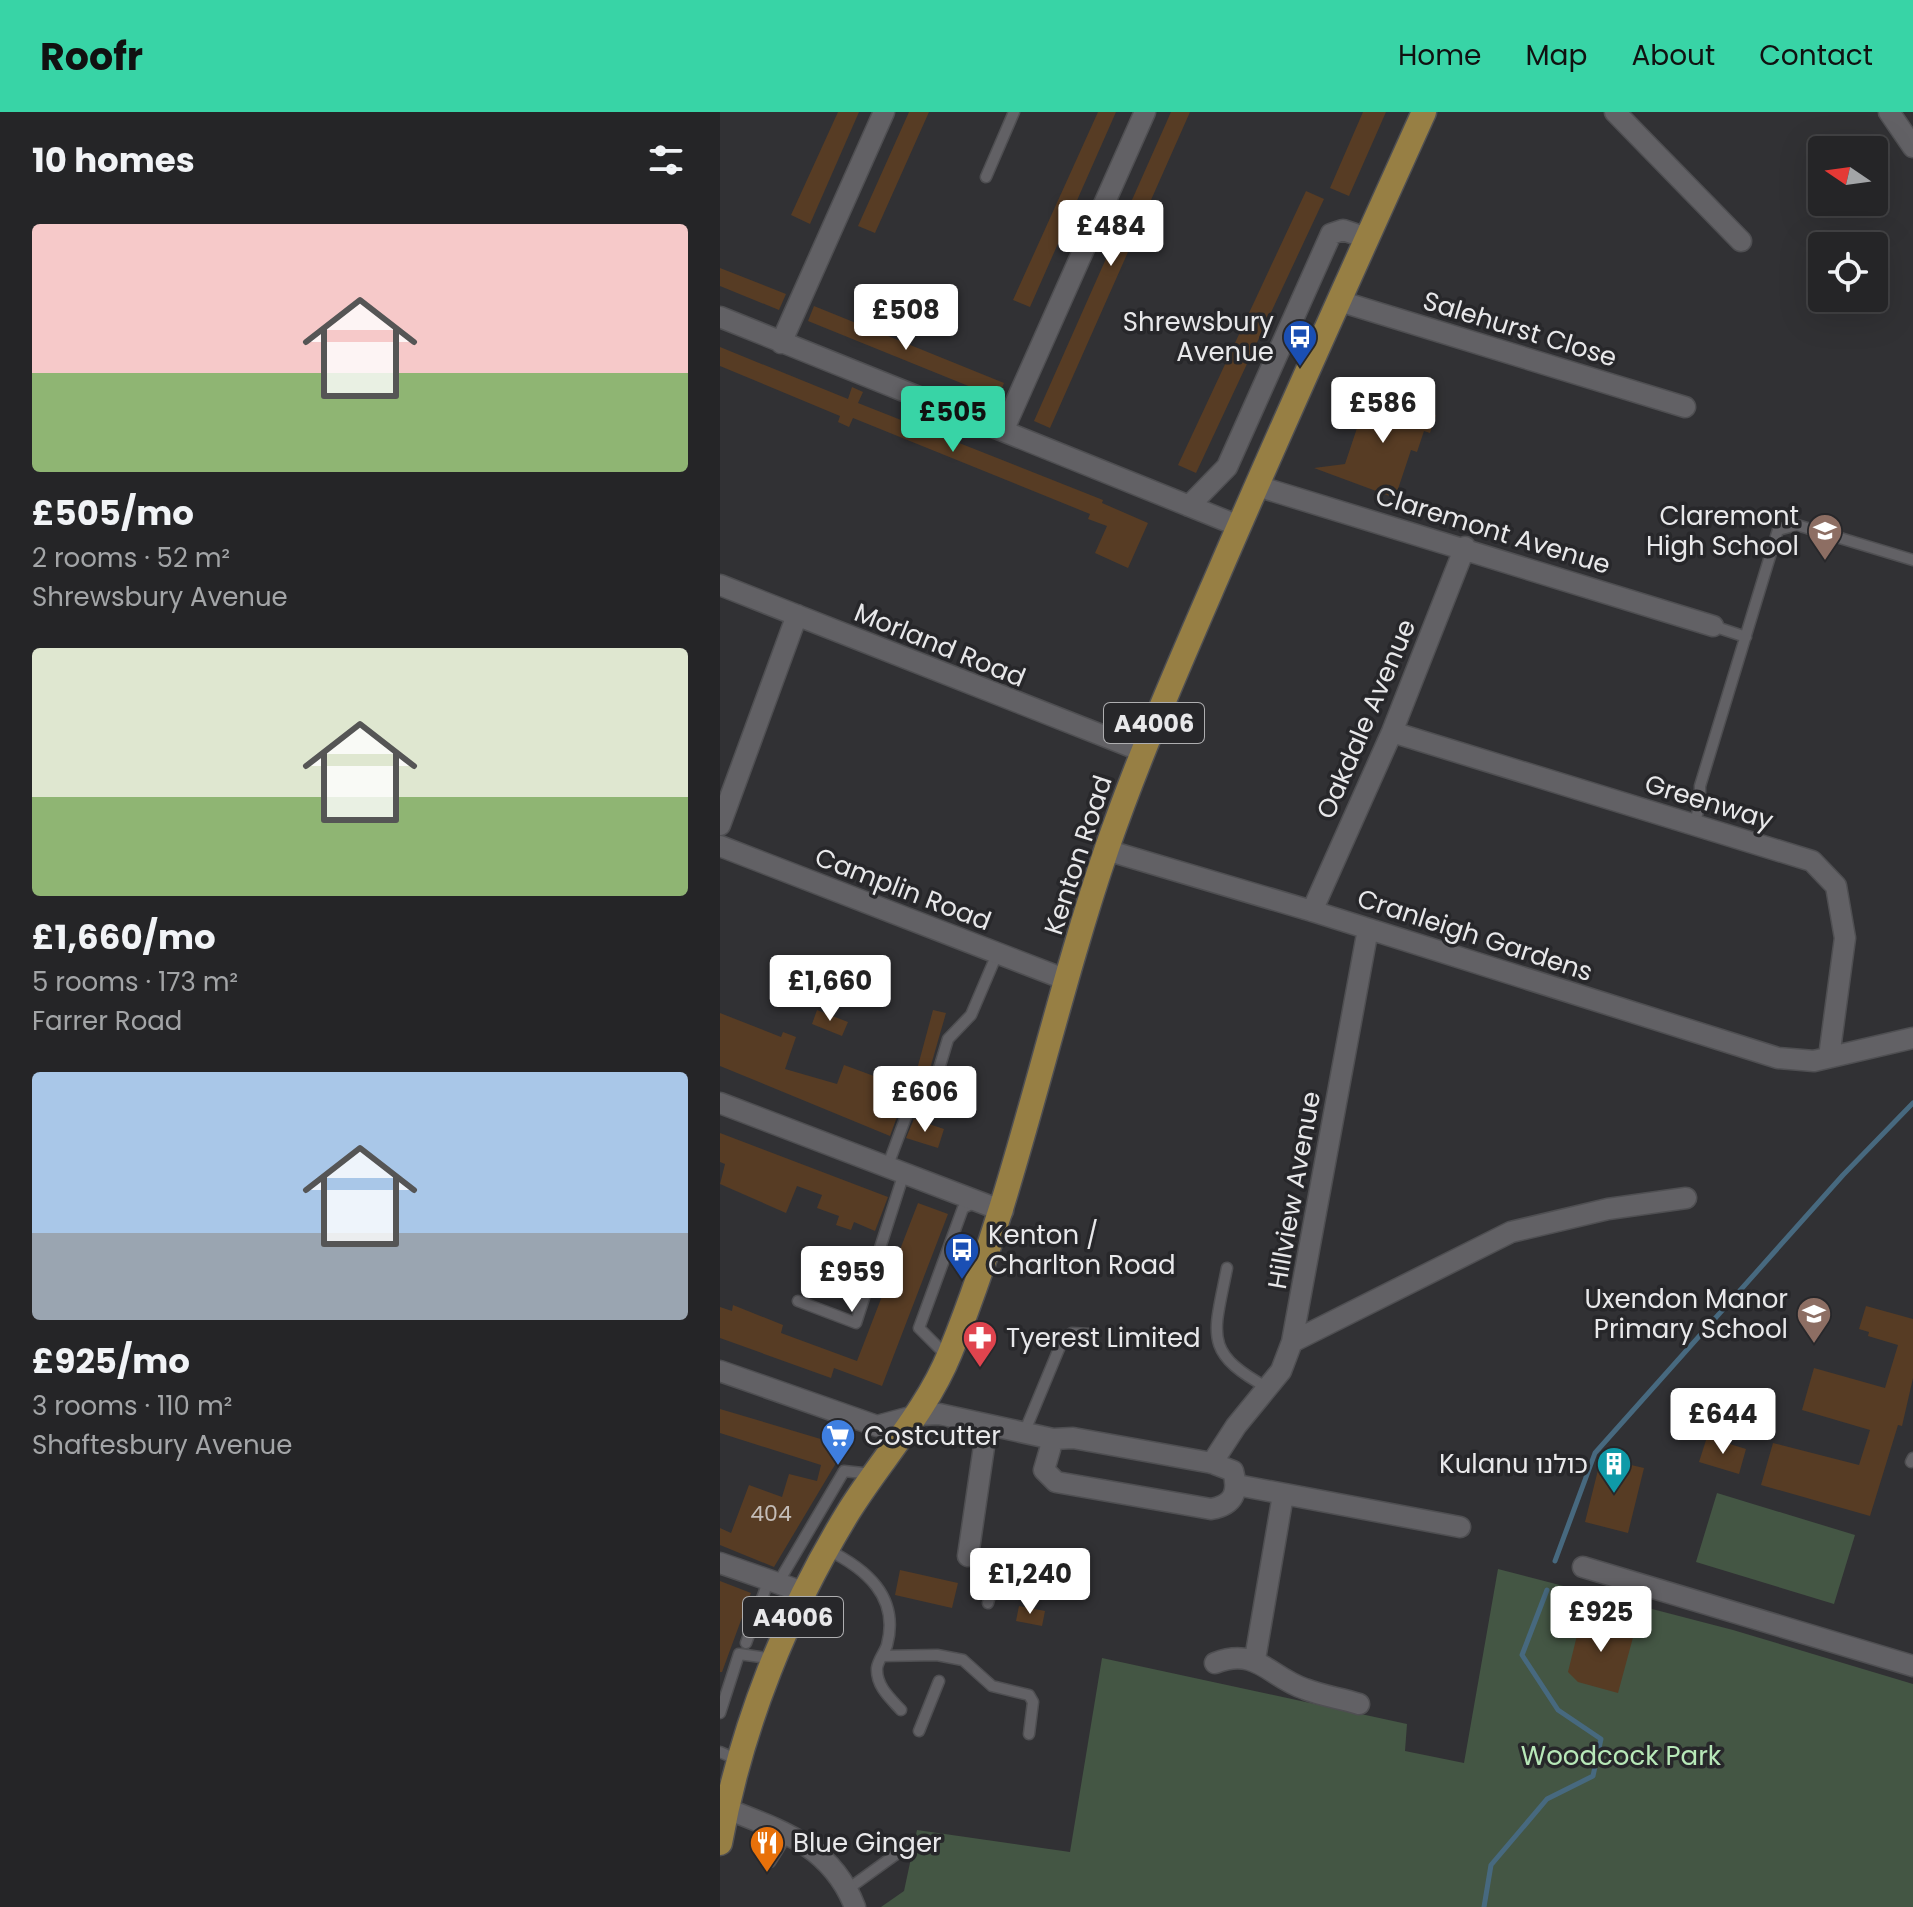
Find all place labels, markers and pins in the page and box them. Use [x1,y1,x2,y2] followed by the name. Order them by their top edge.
[1064,200,1158,268] pin: £484
[859,284,953,352] pin: £508
[1123,304,1274,370] place label: Shrewsbury Avenue
[1281,318,1319,368] bus stop icon: Shrewsbury Avenue
[1336,377,1430,445] pin: £586
[906,386,1000,454] pin: £505
[1646,498,1799,564] place label: Claremont High School
[1806,512,1844,562] school or university icon: Claremont High School
[765,955,895,1023] pin: £1,660
[878,1066,972,1134] pin: £606
[988,1217,1176,1283] place label: Kenton / Charlton Road
[943,1231,981,1281] bus stop icon: Kenton / Charlton Road
[805,1246,899,1314] pin: £959
[1584,1281,1788,1347] place label: Uxendon Manor Primary School
[1795,1295,1833,1345] school or university icon: Uxendon Manor Primary School
[961,1319,999,1369] pharmacy icon: Tyerest Limited
[1006,1320,1201,1356] place label: Tyerest Limited
[1676,1388,1770,1456] pin: £644
[819,1417,857,1467] supermarket icon: Costcutter
[864,1418,1001,1454] place label: Costcutter
[1595,1445,1633,1495] building icon: Kulanu כולנו
[1439,1446,1588,1482] place label: Kulanu כולנו
[965,1548,1095,1616] pin: £1,240
[1554,1586,1648,1654] pin: £925
[748,1824,786,1874] restaurant icon: Blue Ginger
[793,1825,942,1861] place label: Blue Ginger

